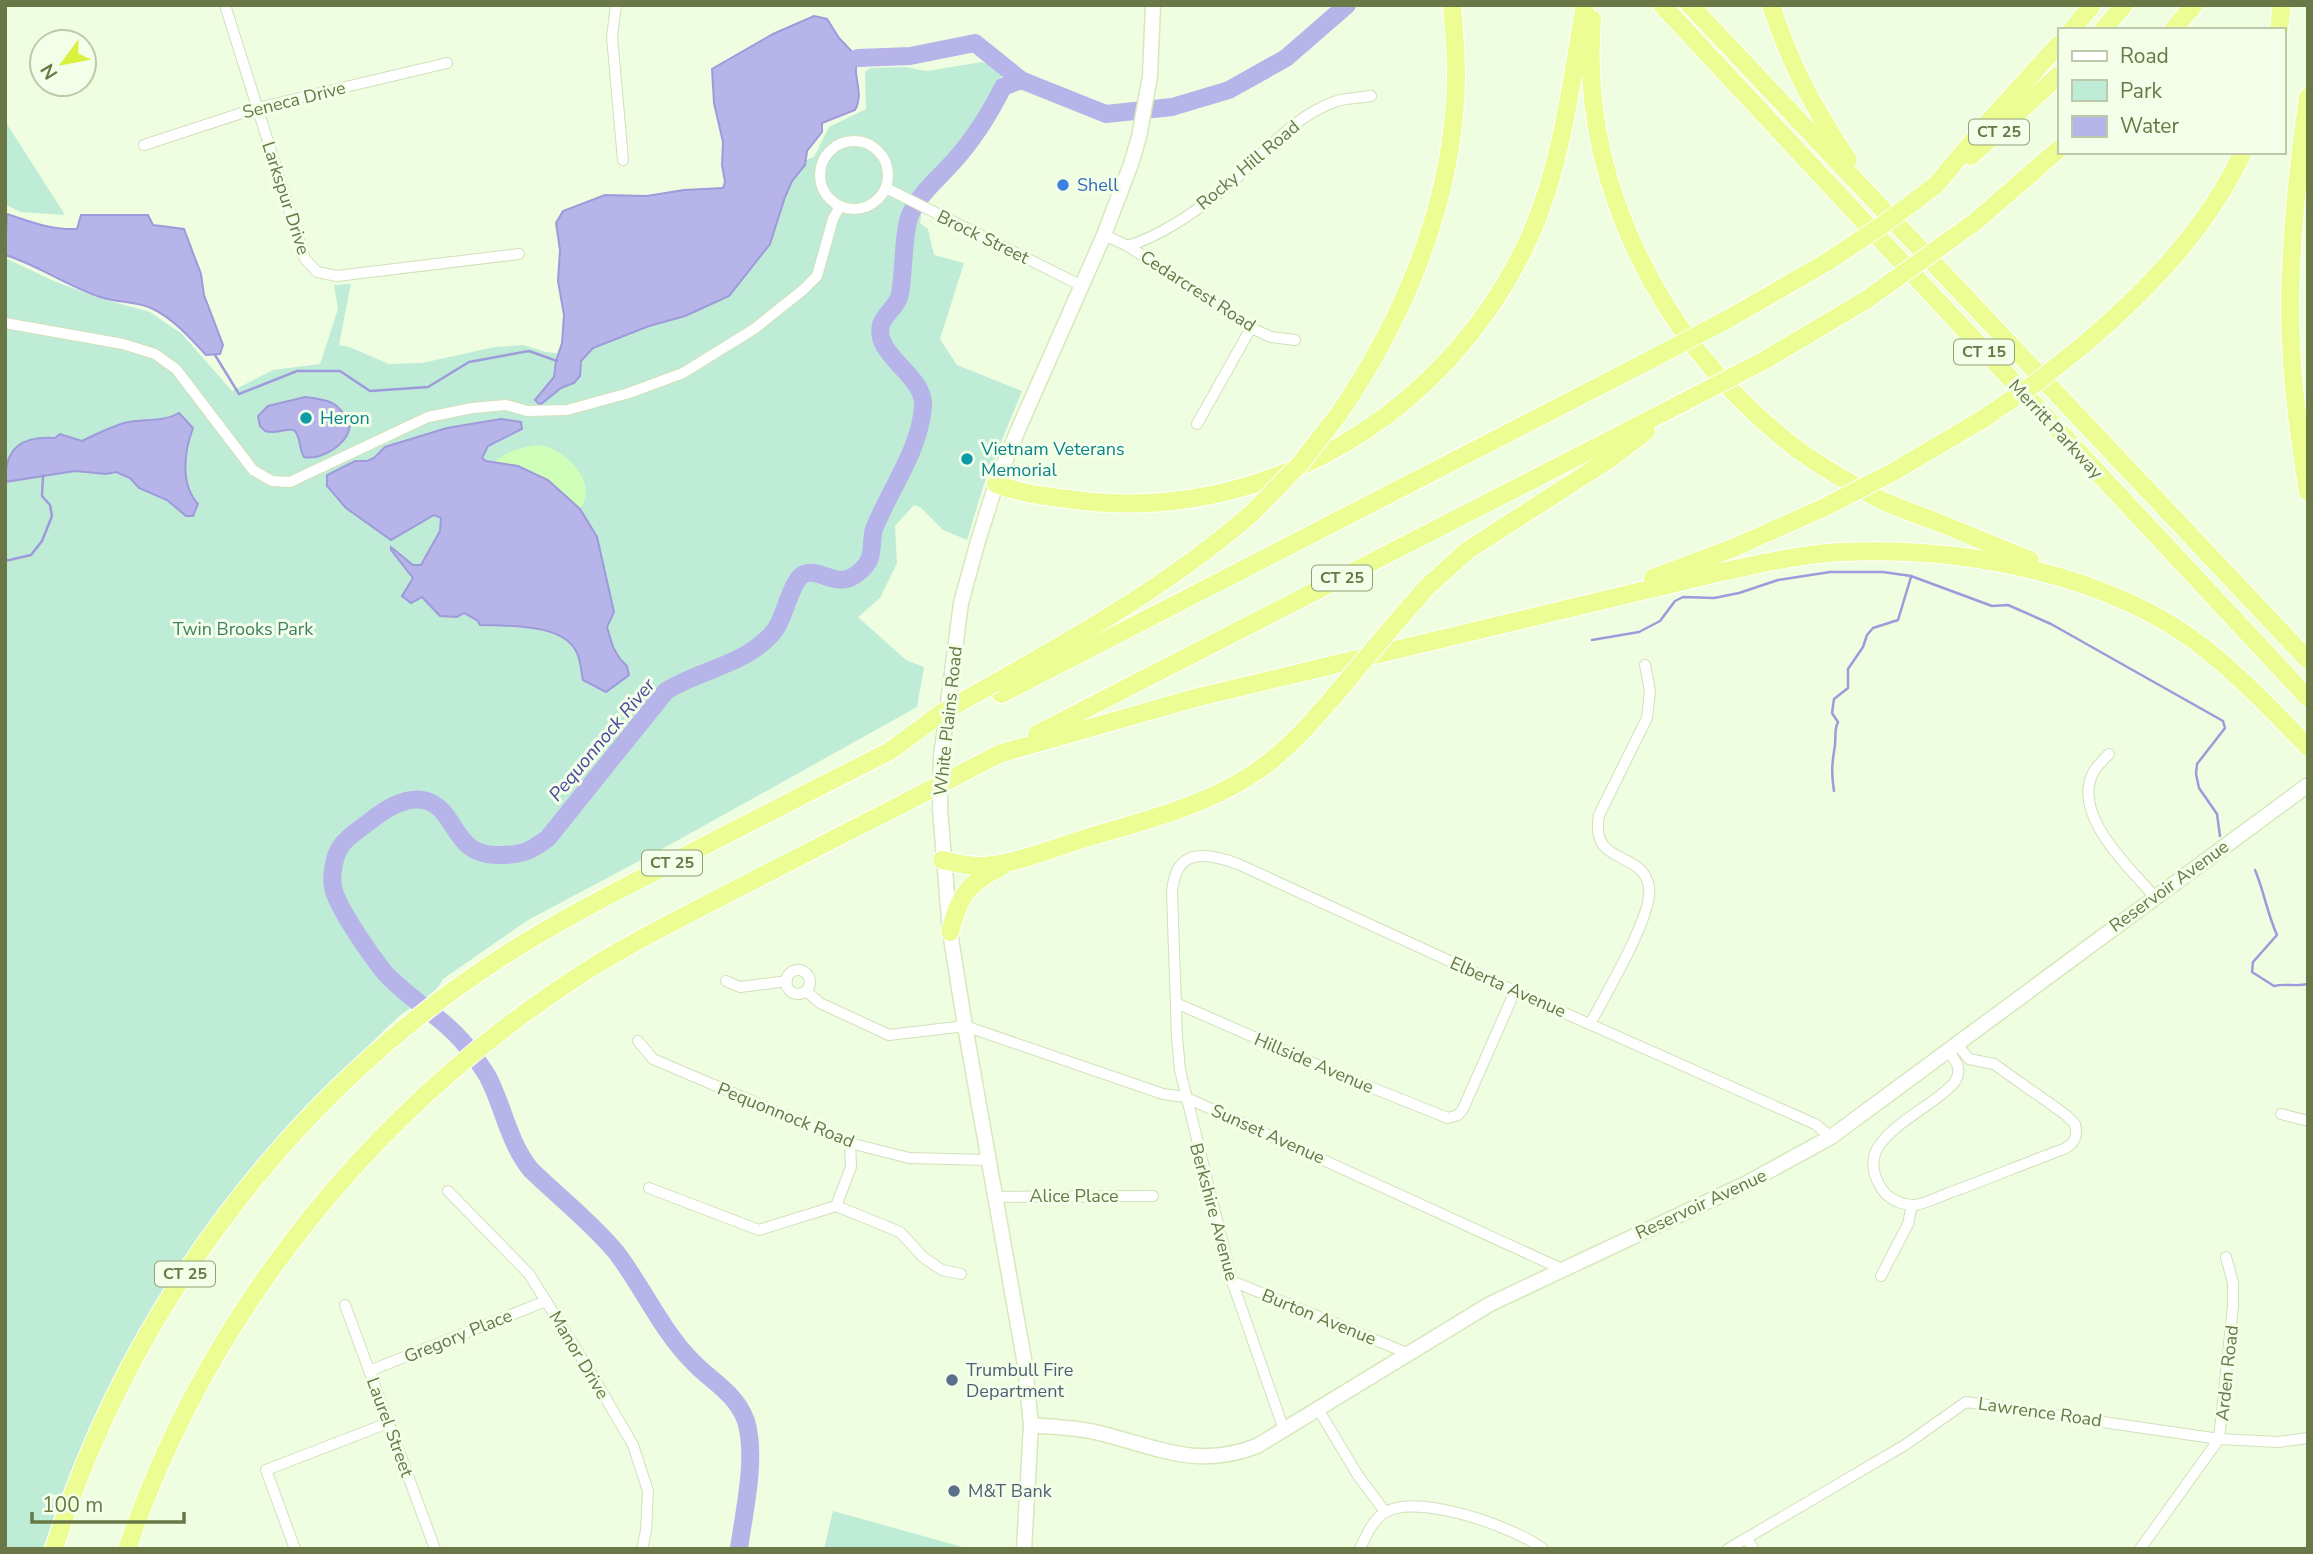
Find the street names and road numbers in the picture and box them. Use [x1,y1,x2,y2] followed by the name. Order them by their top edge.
[240,76,348,124] street label: Seneca Drive
[1191,115,1305,215] street label: Rocky Hill Road
[1969,120,2029,144] road number: CT 25
[256,138,316,258] street label: Larkspur Drive
[933,204,1034,270] street label: Brock Street
[1136,245,1260,337] street label: Cedarcrest Road
[1954,340,2014,364] road number: CT 15
[2003,374,2109,485] street label: Merritt Parkway
[1312,566,1372,590] road number: CT 25
[928,645,968,797] street label: White Plains Road
[2104,834,2234,938] street label: Reservoir Avenue
[642,850,702,876] road number: CT 25
[1446,951,1570,1023] street label: Elberta Avenue
[1251,1027,1377,1099] street label: Hillside Avenue
[714,1077,858,1153] street label: Pequonnock Road
[1207,1098,1329,1170] street label: Sunset Avenue
[1184,1140,1244,1284] street label: Berkshire Avenue
[1631,1163,1771,1245] street label: Reservoir Avenue
[1030,1184,1118,1208] street label: Alice Place
[155,1262,215,1286] road number: CT 25
[1258,1283,1380,1351] street label: Burton Avenue
[400,1303,516,1369] street label: Gregory Place
[543,1306,615,1404] street label: Manor Drive
[2210,1324,2244,1422] street label: Arden Road
[361,1374,419,1481] street label: Laurel Street
[1977,1391,2103,1433] street label: Lawrence Road

